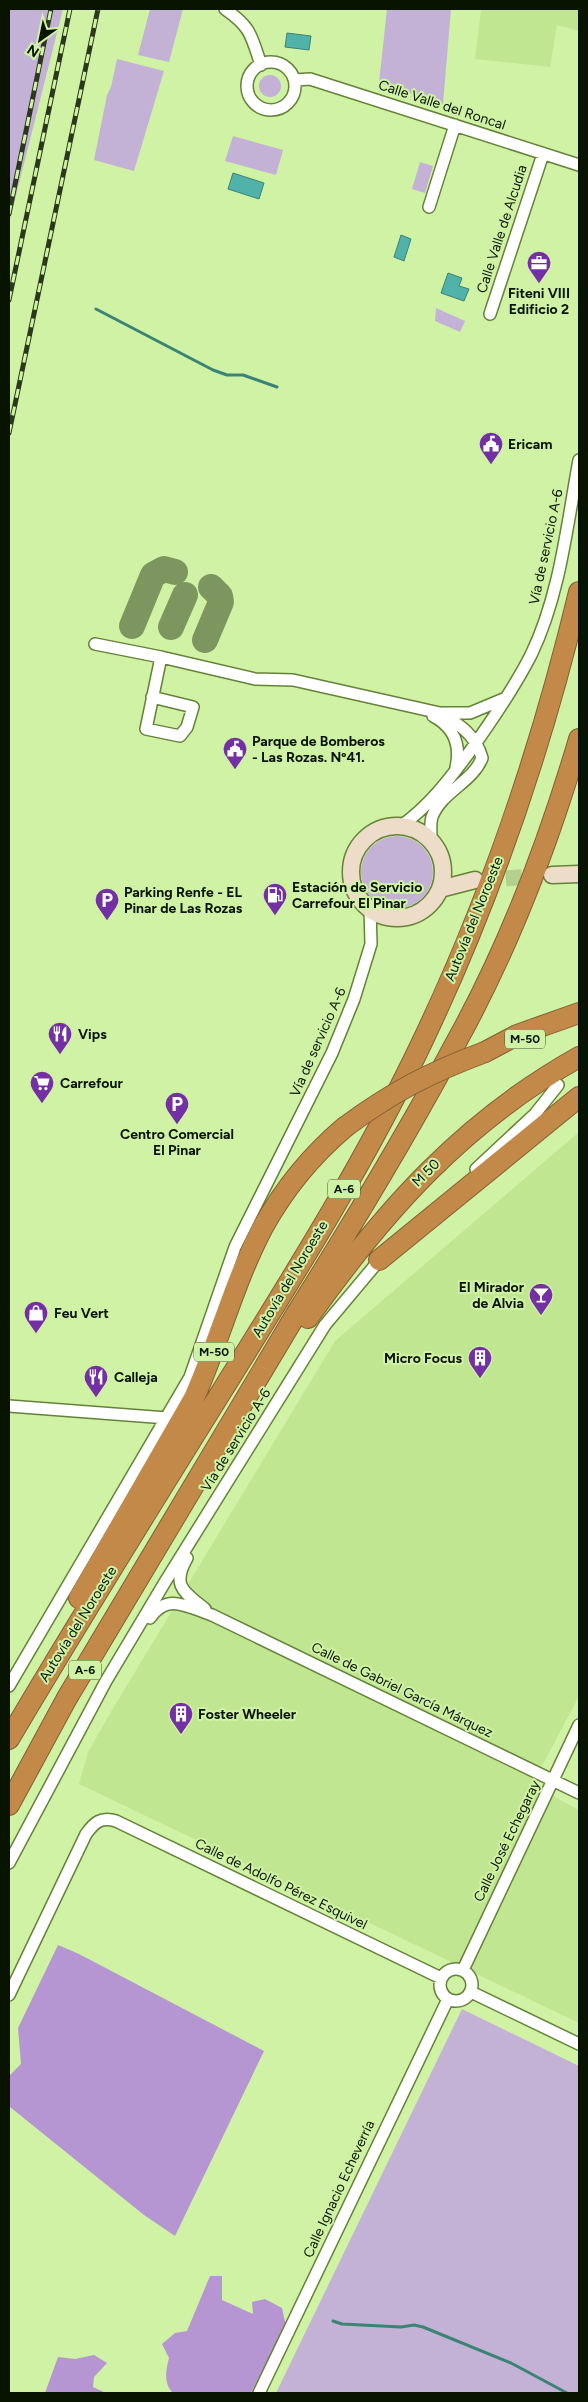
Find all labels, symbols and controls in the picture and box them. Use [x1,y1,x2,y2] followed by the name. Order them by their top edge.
[15,15,65,65] north arrow
[24,40,42,61] text: N
[376,76,508,134] street label: Calle Valle del Roncal
[473,163,531,295] street label: Calle Valle de Alcudia
[526,250,552,284] office icon: Fiteni VIII Edificio 2
[508,285,570,318] place label: Fiteni VIII Edificio 2
[478,431,504,465] public building icon: Ericam
[508,436,553,453] place label: Ericam
[525,487,567,606] street label: Vía de servicio A-6
[252,733,385,766] place label: Parque de Bomberos - Las Rozas. Nº41.
[222,736,248,770] public building icon: Parque de Bomberos - Las Rozas. Nº41.
[441,854,507,984] street label: Autovía del Noroeste
[292,879,422,912] place label: Estación de Servicio Carrefour El Pinar
[262,882,288,916] fuel station icon: Estación de Servicio Carrefour El Pinar
[124,884,243,917] place label: Parking Renfe - EL Pinar de Las Rozas
[94,887,120,921] parking icon: Parking Renfe - EL Pinar de Las Rozas
[286,985,350,1099] street label: Vía de servicio A-6
[47,1021,73,1055] restaurant icon: Vips
[78,1026,107,1043] place label: Vips
[505,1030,545,1048] road number: M-50
[29,1070,55,1104] supermarket icon: Carrefour
[60,1075,123,1092] place label: Carrefour
[164,1091,190,1125] parking icon: Centro Comercial El Pinar
[120,1126,234,1159] place label: Centro Comercial El Pinar
[409,1156,443,1190] street label: M 50
[328,1180,360,1198] road number: A-6
[248,1217,332,1340] street label: Autovía del Noroeste
[459,1279,525,1312] place label: El Mirador de Alvia
[528,1282,554,1316] bar icon: El Mirador de Alvia
[23,1300,49,1334] shop icon: Feu Vert
[54,1305,109,1322] place label: Feu Vert
[194,1342,234,1361] road number: M-50
[467,1345,493,1379] building icon: Micro Focus
[384,1350,462,1367] place label: Micro Focus
[83,1364,109,1398] restaurant icon: Calleja
[114,1369,158,1386] place label: Calleja
[198,1385,274,1495] street label: Vía de servicio A-6
[36,1563,121,1685] street label: Autovía del Noroeste
[308,1639,496,1742] street label: Calle de Gabriel García Márquez
[69,1660,101,1680] road number: A-6
[168,1701,194,1735] building icon: Foster Wheeler
[198,1706,297,1723] place label: Foster Wheeler
[470,1777,544,1905] street label: Calle José Echegaray
[192,1835,370,1933] street label: Calle de Adolfo Pérez Esquivel
[300,2118,378,2260] street label: Calle Ignacio Echeverría

